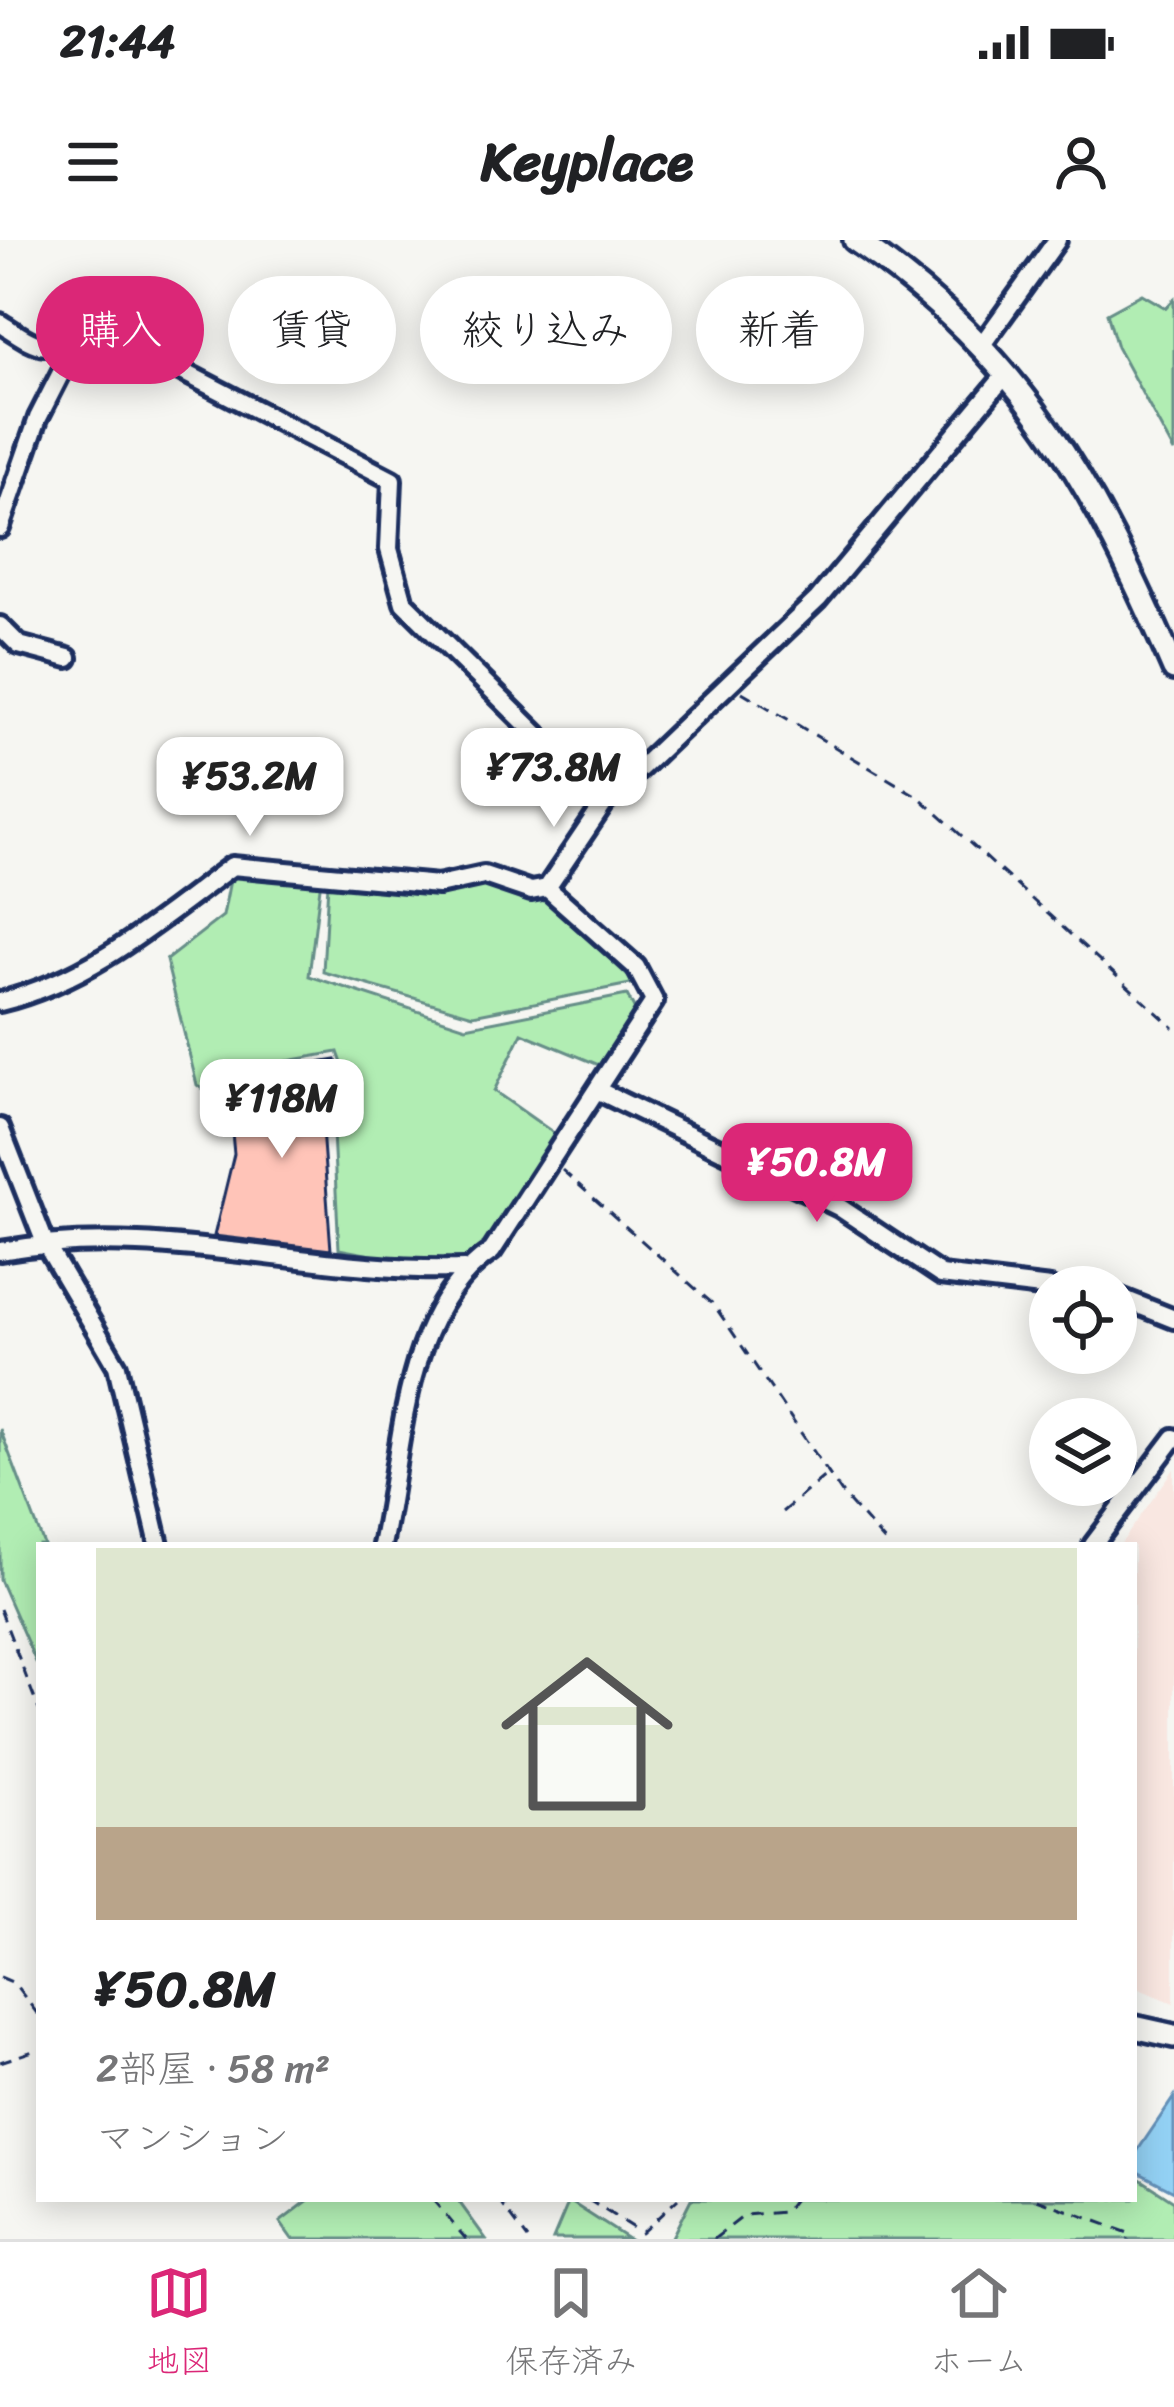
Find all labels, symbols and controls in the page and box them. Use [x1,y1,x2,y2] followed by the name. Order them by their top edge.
[60,2,175,82] text: 21:44
[481,114,693,210] text: Keyplace
[60,129,126,195] icon: menu
[1048,129,1114,195] icon: person
[36,276,204,384] chip: 購入
[228,276,396,384] chip: 賃貸
[420,276,672,384] chip: 絞り込み
[696,276,864,384] chip: 新着
[456,728,652,830] pin: ¥73.8M
[488,732,620,801] text: ¥73.8M
[152,737,348,839] pin: ¥53.2M
[184,741,317,810] text: ¥53.2M
[198,1059,366,1161] pin: ¥118M
[227,1063,337,1132] text: ¥118M
[719,1123,915,1225] pin: ¥50.8M
[748,1127,886,1196] text: ¥50.8M
[1029,1266,1137,1506] map controls
[1029,1266,1137,1374] button: locate
[1029,1398,1137,1506] button: layers
[479,1626,695,1842] icon: home
[96,1944,275,2034] text: ¥50.8M
[96,2034,330,2103] text: 2部屋 · 58 m²
[96,2103,289,2172] text: マンション
[146,2260,212,2390] tab: 地図
[505,2260,637,2390] tab: 保存済み
[930,2260,1028,2390] tab: ホーム

